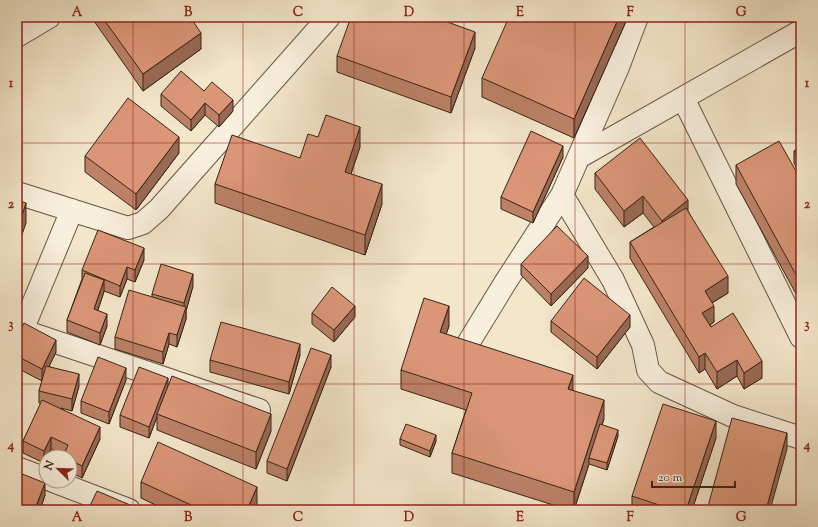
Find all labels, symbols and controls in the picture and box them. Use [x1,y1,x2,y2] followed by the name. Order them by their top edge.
[72,4,83,22] text: A
[184,4,193,22] text: B
[293,4,303,22] text: C
[404,4,414,22] text: D
[516,4,524,22] text: E
[626,4,634,22] text: F
[736,4,747,22] text: G
[9,75,14,93] text: 1
[805,75,810,93] text: 1
[8,196,15,214] text: 2
[804,196,811,214] text: 2
[8,316,14,334] text: 3
[804,316,810,334] text: 3
[7,437,15,455] text: 4
[803,437,811,455] text: 4
[38,449,78,489] north arrow
[40,458,59,474] text: N
[652,463,735,489] scale bar
[658,469,683,487] text: 20 m
[72,509,83,527] text: A
[184,509,193,527] text: B
[293,509,303,527] text: C
[404,509,414,527] text: D
[516,509,524,527] text: E
[626,509,634,527] text: F
[736,509,747,527] text: G

